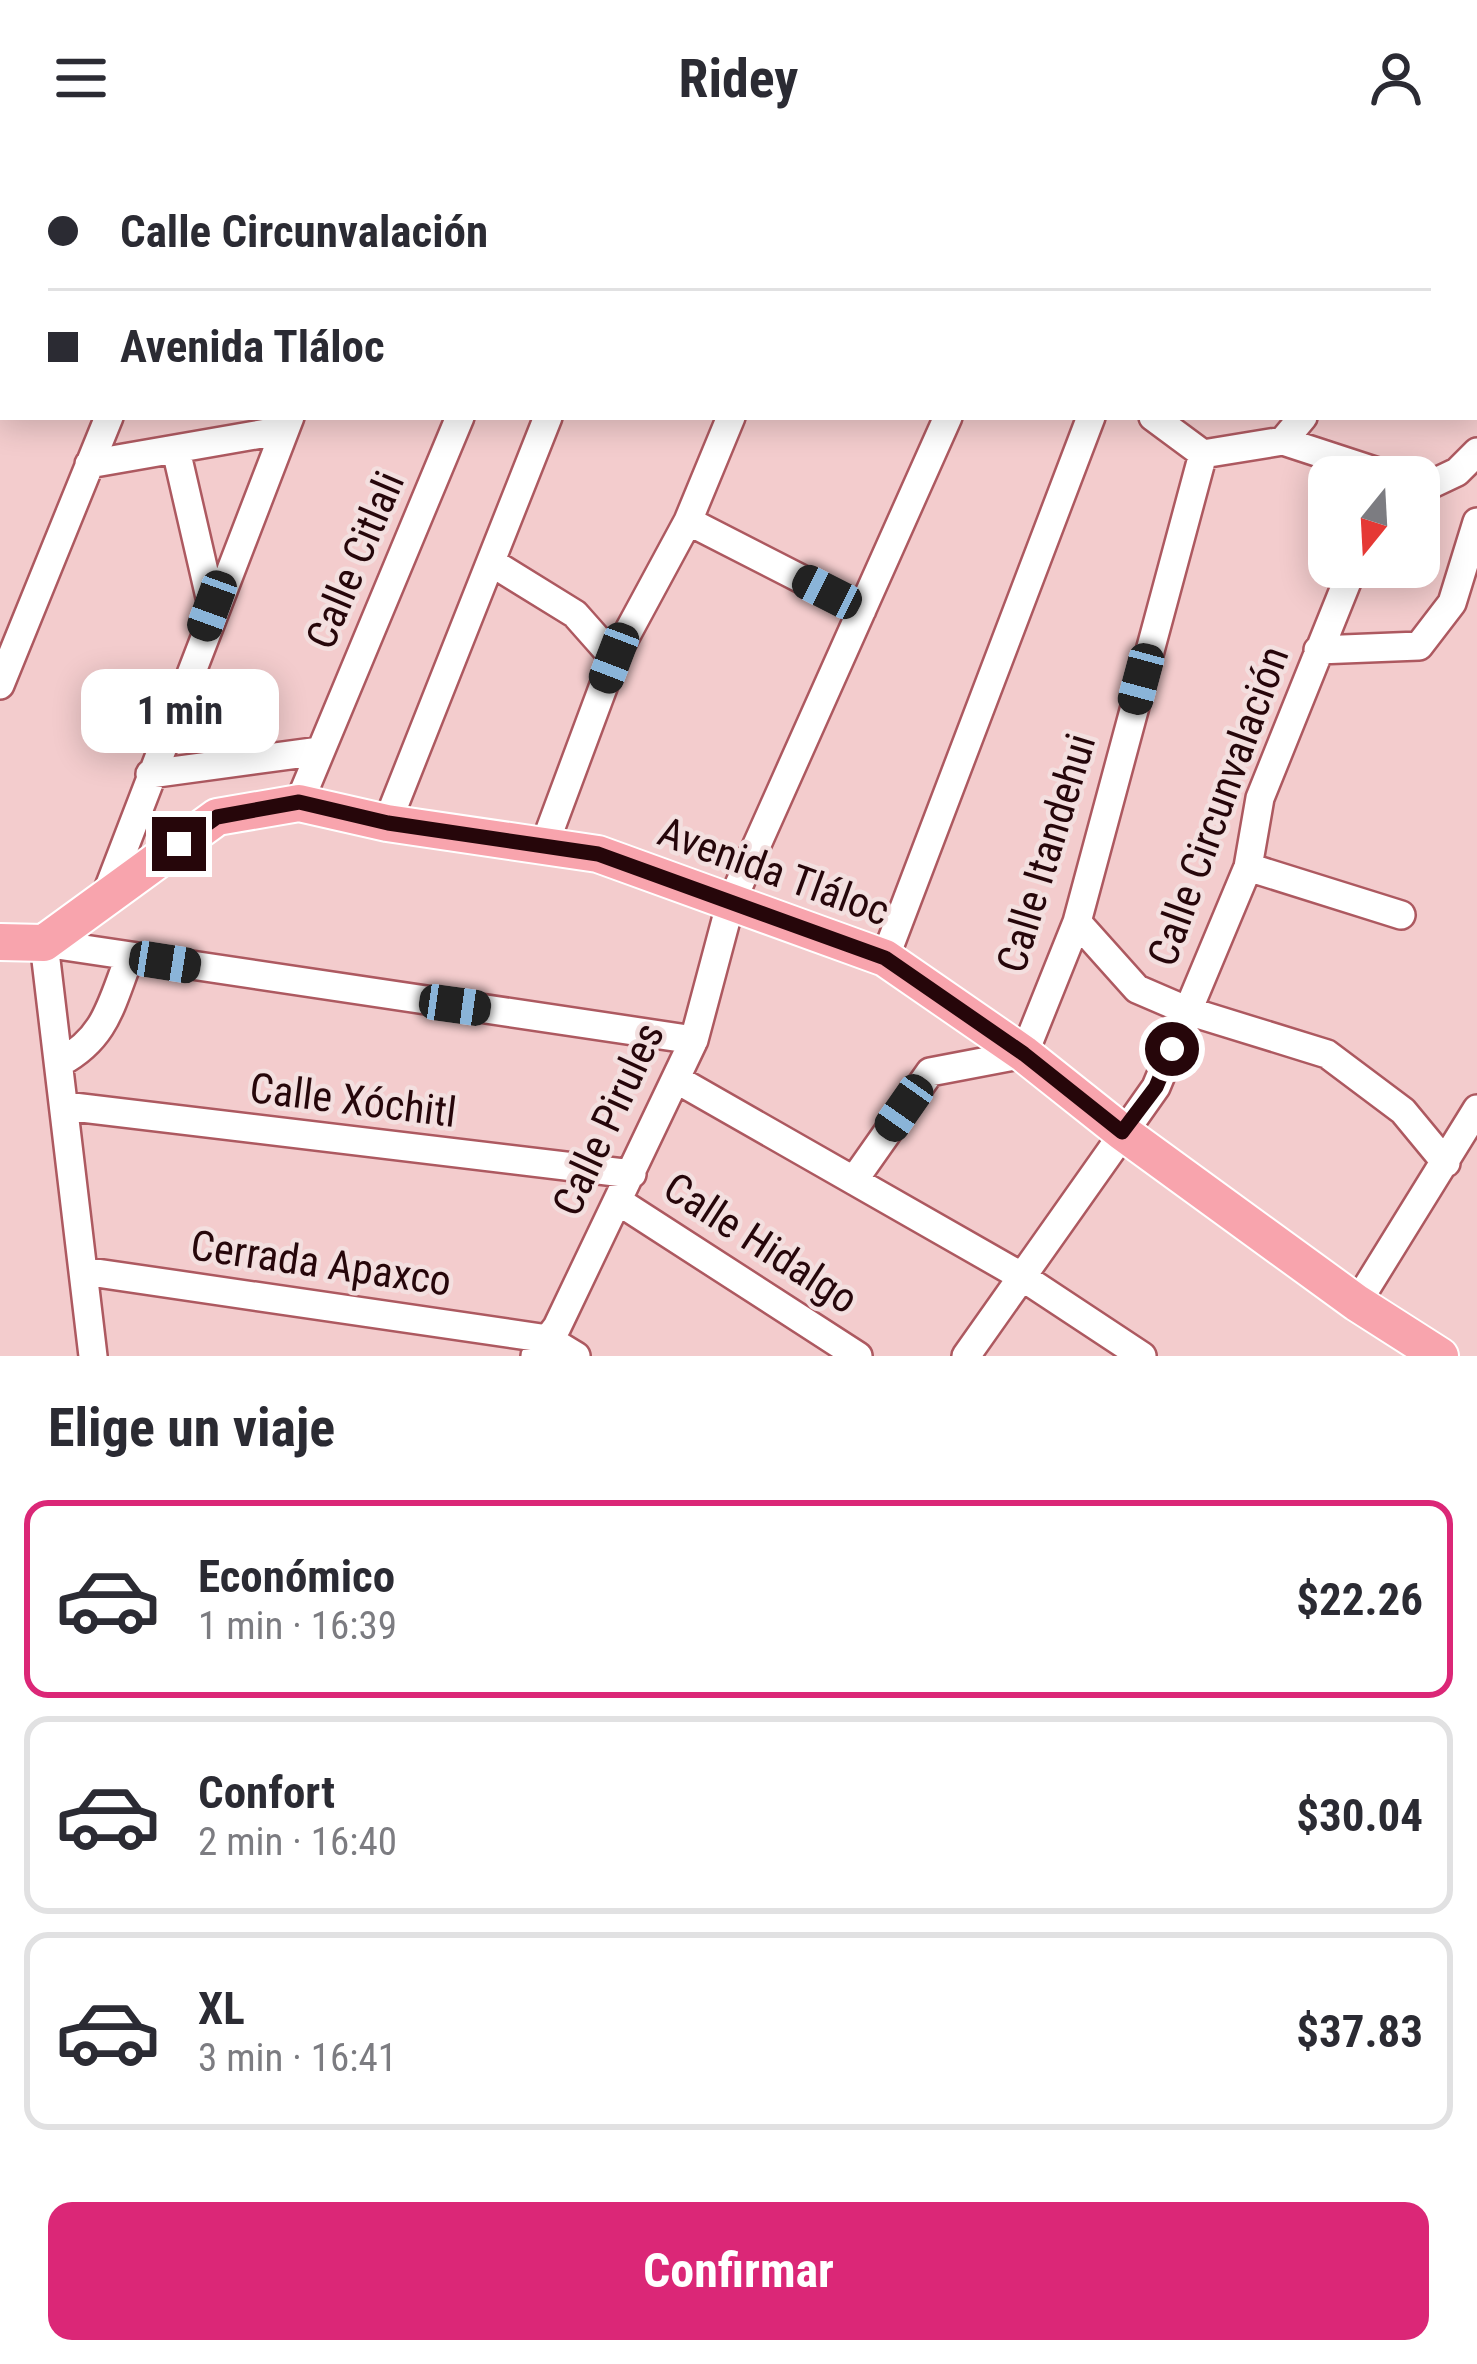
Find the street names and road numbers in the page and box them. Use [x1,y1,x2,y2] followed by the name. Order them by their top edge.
[296,464,414,656] street label: Calle Citlali
[1137,640,1299,972] street label: Calle Circunvalación
[987,728,1105,978] street label: Calle Itandehui
[652,807,896,935] street label: Avenida Tláloc
[542,1015,674,1223] street label: Calle Pirules
[247,1063,459,1137] street label: Calle Xóchitl
[655,1162,867,1324] street label: Calle Hidalgo
[188,1220,454,1306] street label: Cerrada Apaxco

